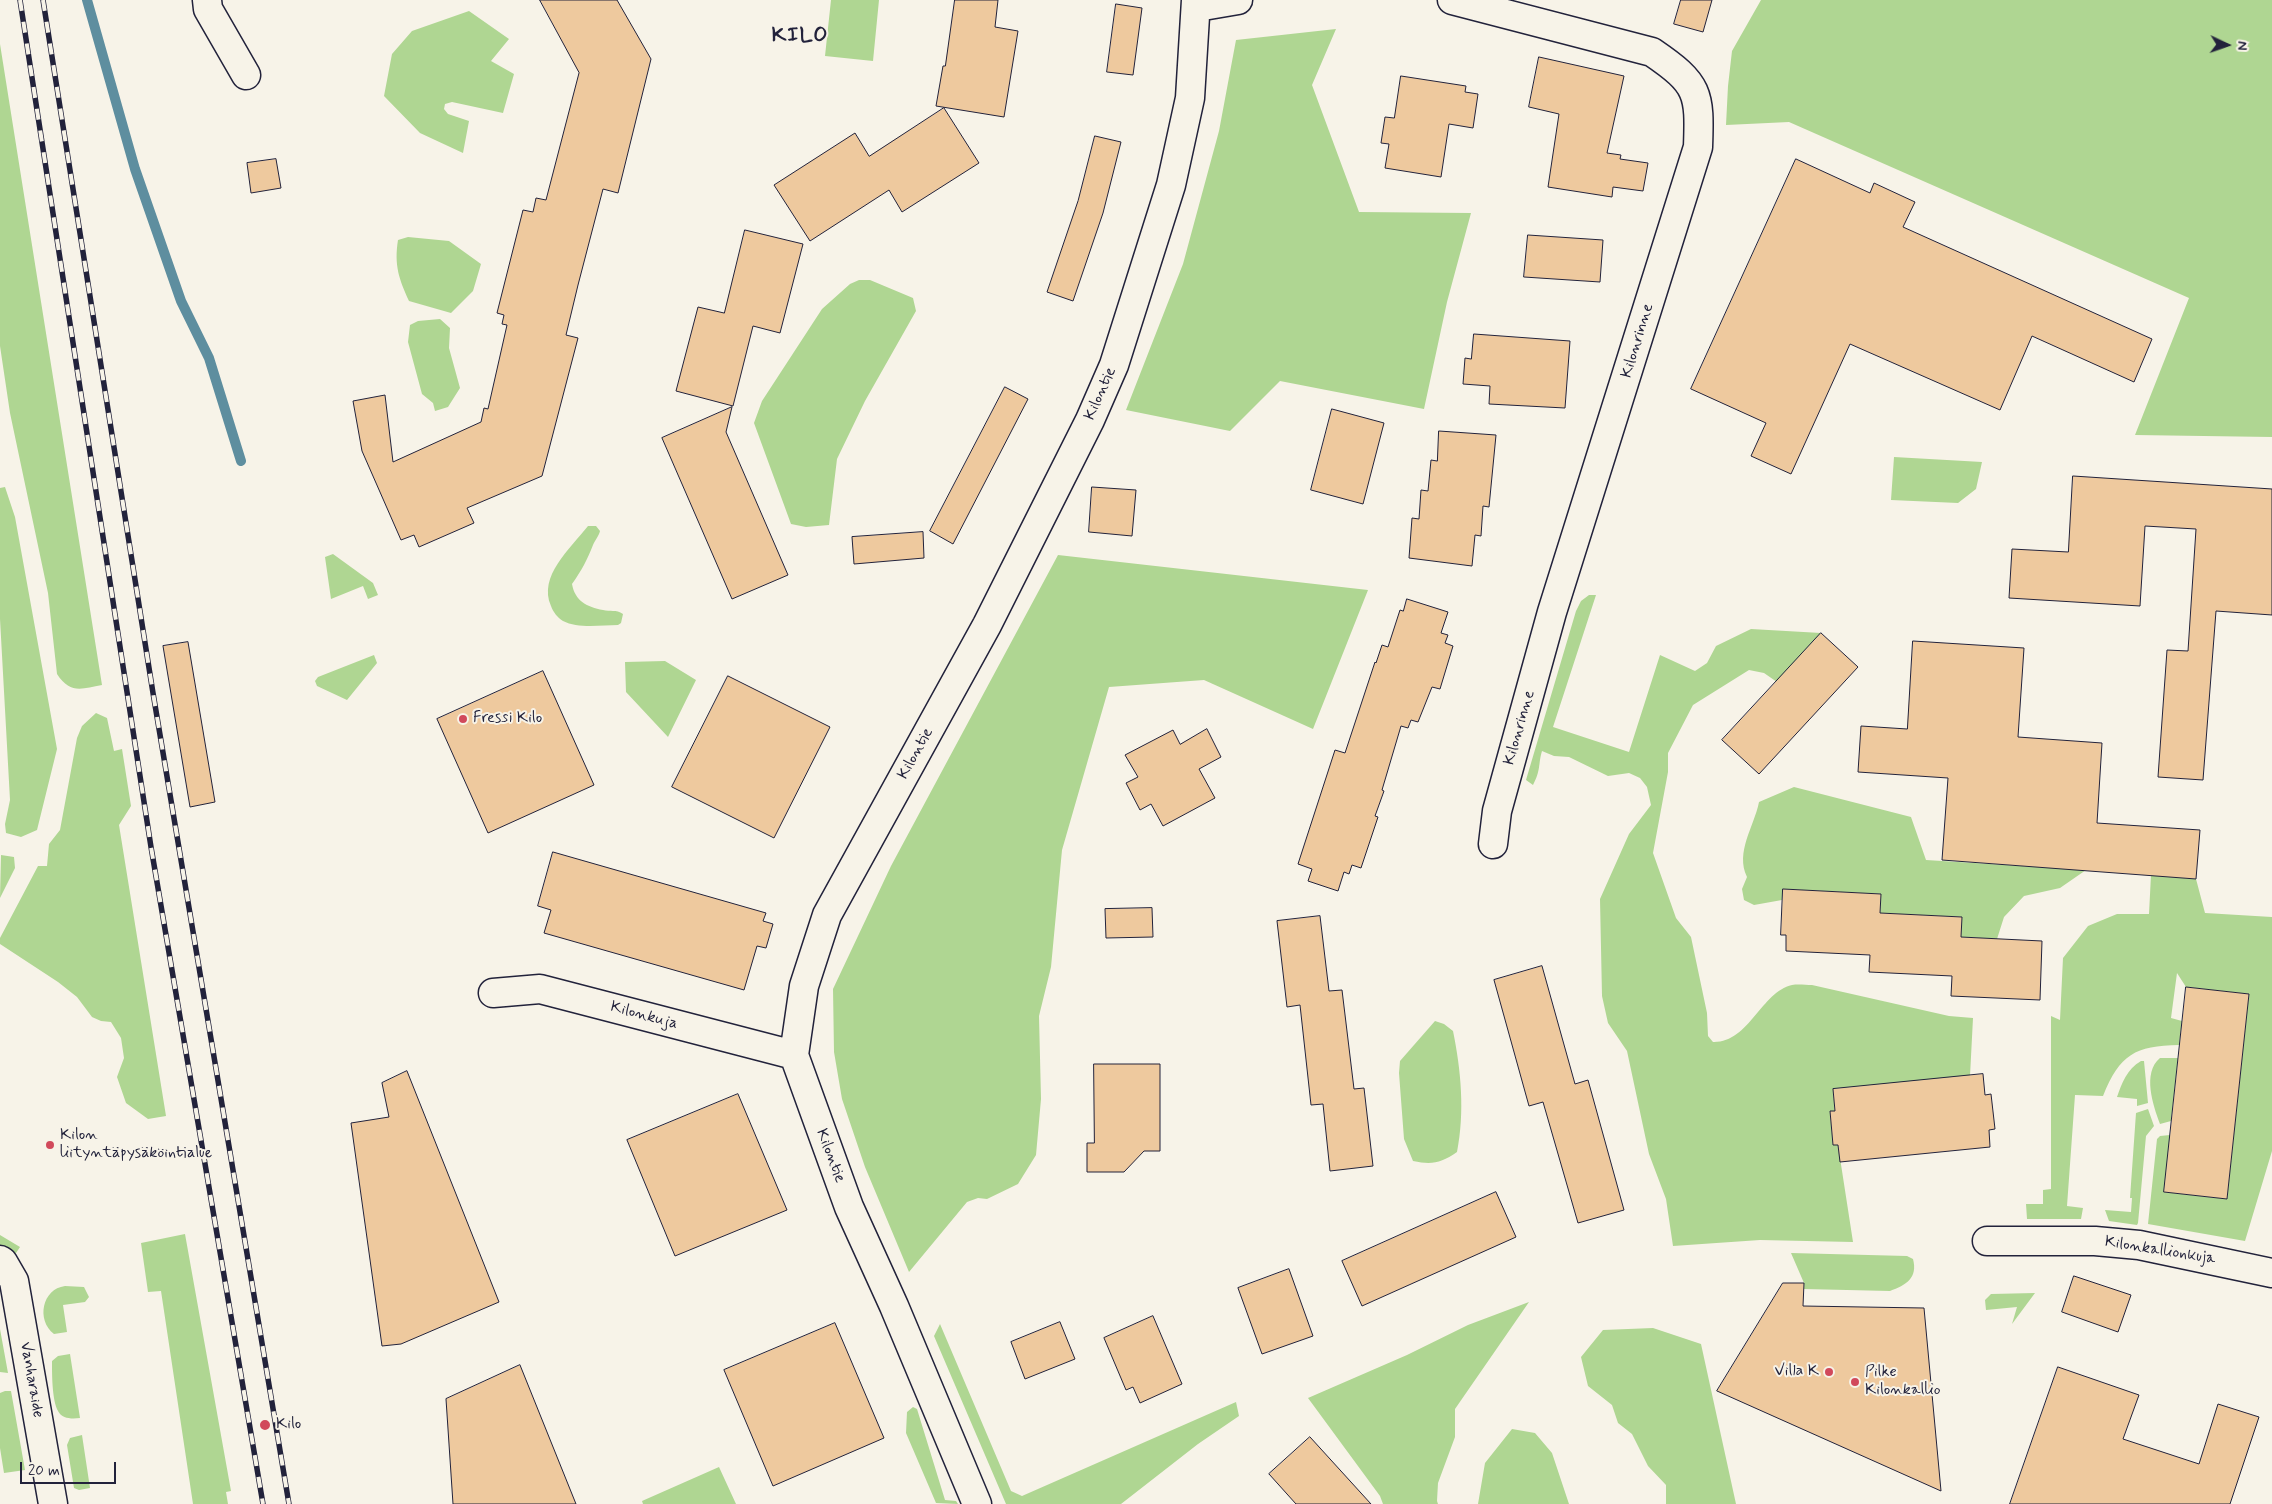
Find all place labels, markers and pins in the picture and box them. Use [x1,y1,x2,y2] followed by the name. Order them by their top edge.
[473,709,542,729] place label: Fressi Kilo
[457,713,469,725] marker: Fressi Kilo
[60,1126,212,1164] place label: Kilon liityntäpysäköintialue
[44,1139,56,1151] marker: Kilon liityntäpysäköintialue
[1774,1362,1819,1382] place label: Villa K
[1865,1363,1941,1401] place label: Pilke Kilonkallio
[1823,1366,1835,1378] marker: Villa K
[1849,1376,1861,1388] marker: Pilke Kilonkallio
[276,1415,301,1435] place label: Kilo
[258,1418,272,1432] marker: Kilo

